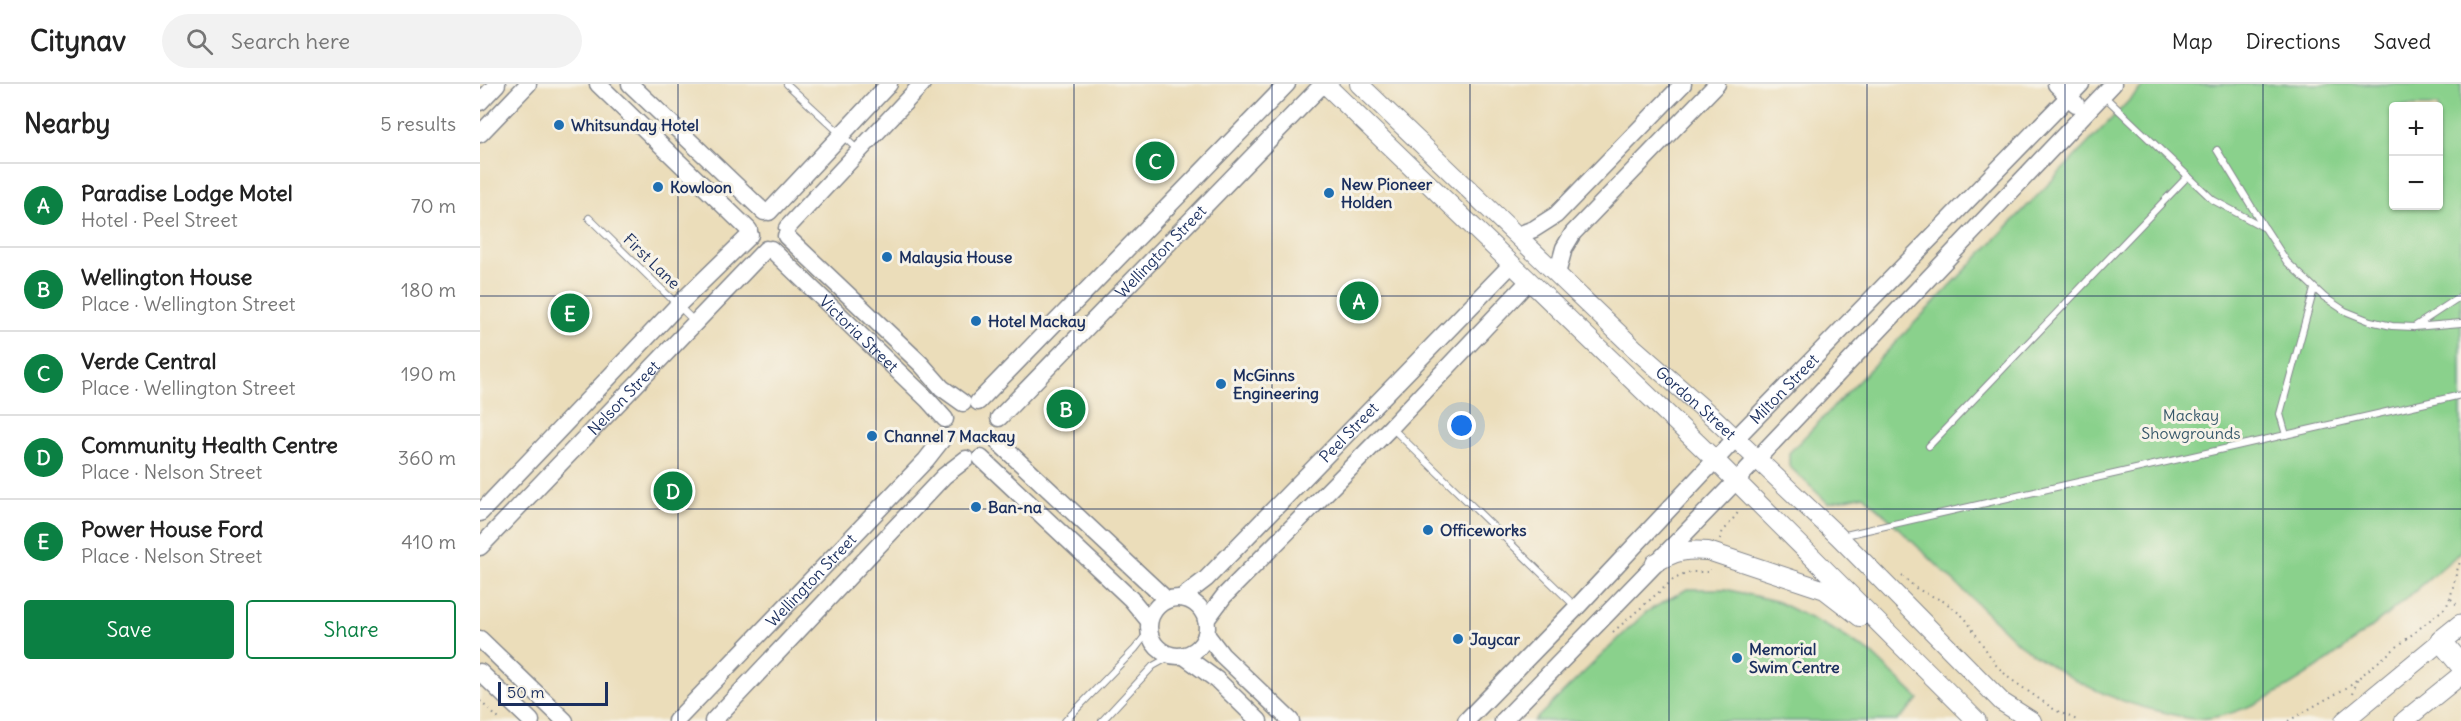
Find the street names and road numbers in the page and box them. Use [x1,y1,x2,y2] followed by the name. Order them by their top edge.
[1111,200,1211,302] street label: Wellington Street
[619,229,685,293] street label: First Lane
[815,291,903,377] street label: Victoria Street
[1745,349,1823,428] street label: Milton Street
[583,356,664,439] street label: Nelson Street
[1652,362,1741,444] street label: Gordon Street
[1315,397,1383,467] street label: Peel Street
[762,529,861,631] street label: Wellington Street

